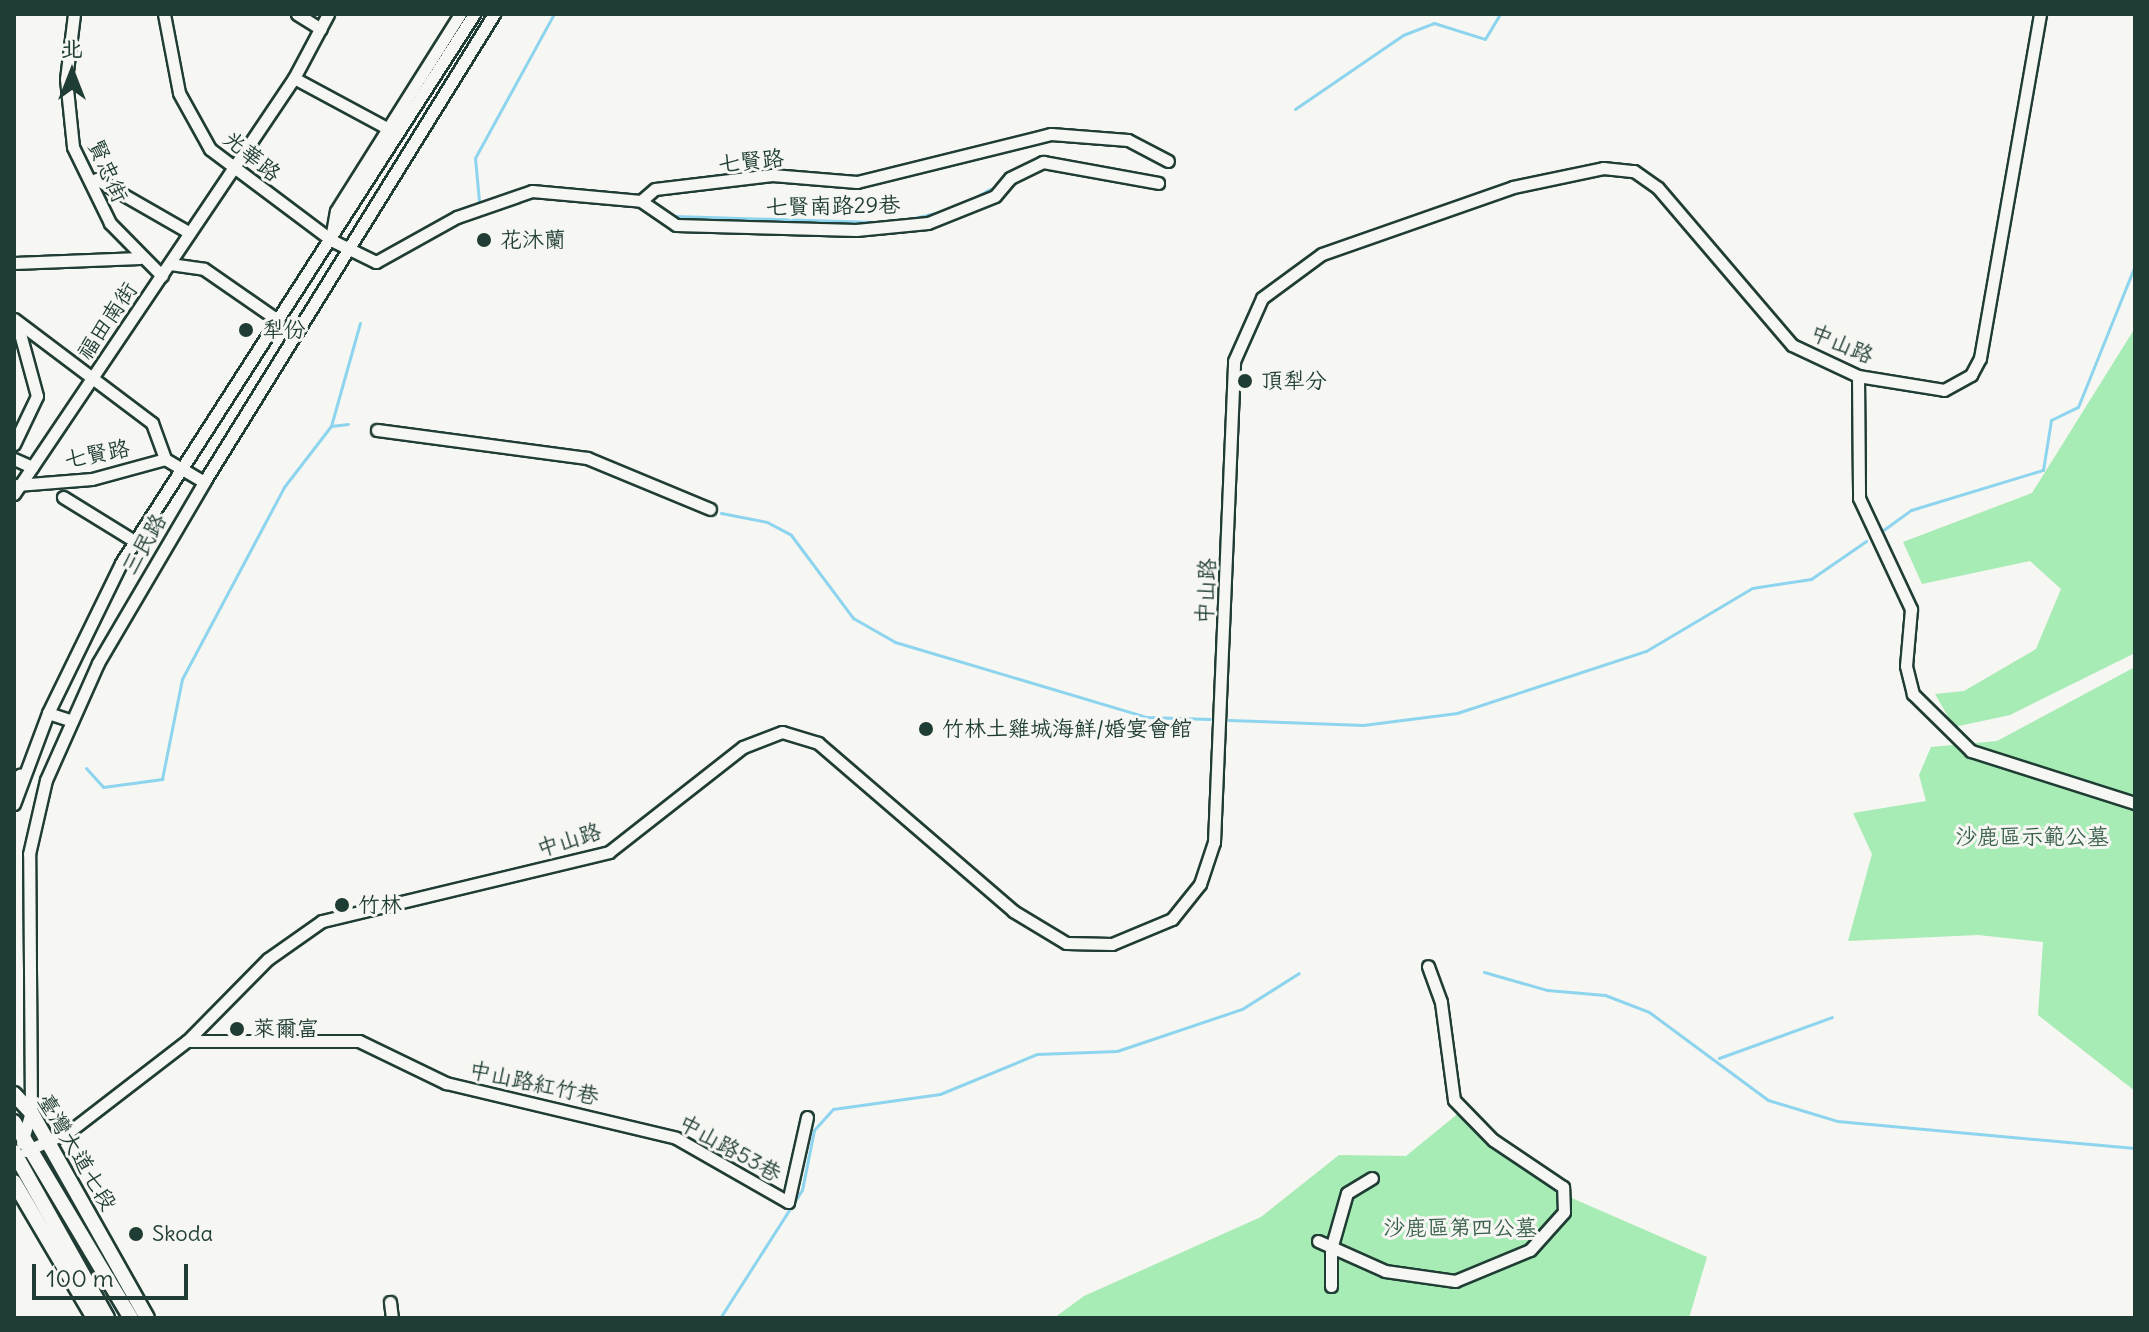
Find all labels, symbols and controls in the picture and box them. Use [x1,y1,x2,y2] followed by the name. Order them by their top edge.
[32,32,112,112] north arrow
[61,34,83,62] text: 北
[218,125,286,187] street label: 光華路
[83,135,133,207] street label: 賢忠街
[717,144,785,178] street label: 七賢路
[765,192,901,220] street label: 七賢南路29巷
[500,227,566,253] place label: 花沐蘭
[475,231,493,249] marker: 花沐蘭
[71,277,143,365] street label: 福田南街
[262,317,306,343] place label: 犁份
[1806,319,1878,369] street label: 中山路
[237,321,255,339] marker: 犁份
[1261,368,1327,394] place label: 頂犁分
[1236,372,1254,390] marker: 頂犁分
[62,435,132,473] street label: 七賢路
[116,509,172,579] street label: 三民路
[1191,557,1221,625] street label: 中山路
[942,716,1192,742] place label: 竹林土雞城海鮮/婚宴會館
[917,720,935,738] marker: 竹林土雞城海鮮/婚宴會館
[534,818,604,862] street label: 中山路
[1955,824,2109,850] park label: 沙鹿區示範公墓
[358,892,402,918] place label: 竹林
[333,896,351,914] marker: 竹林
[253,1016,319,1042] place label: 萊爾富
[228,1020,246,1038] marker: 萊爾富
[467,1056,601,1110] street label: 中山路紅竹巷
[32,1089,122,1215] street label: 臺灣大道七段
[674,1109,786,1187] street label: 中山路53巷
[1383,1215,1537,1241] park label: 沙鹿區第四公墓
[152,1221,213,1247] place label: Skoda
[127,1225,145,1243] marker: Skoda
[36,1248,192,1298] scale bar
[46,1263,114,1293] text: 100 m

